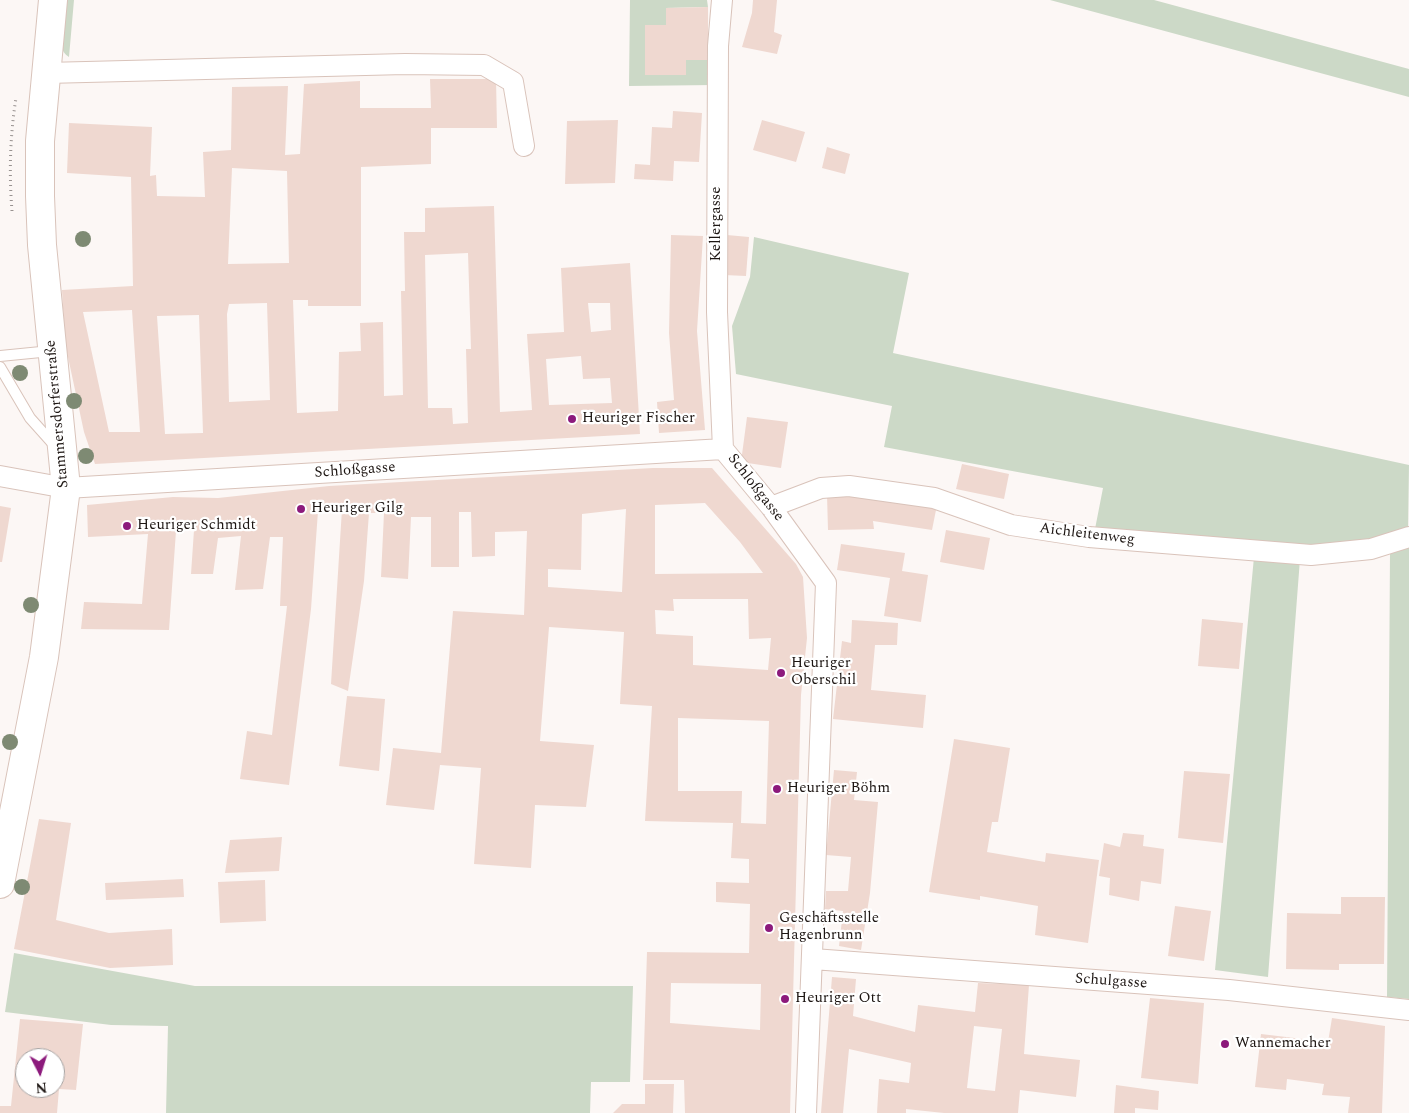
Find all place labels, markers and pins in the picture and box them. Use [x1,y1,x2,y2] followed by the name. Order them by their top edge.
[582,410,695,428] place label: Heuriger Fischer
[566,413,578,425] marker: Heuriger Fischer
[311,500,403,518] place label: Heuriger Gilg
[295,503,307,515] marker: Heuriger Gilg
[137,517,256,535] place label: Heuriger Schmidt
[121,520,133,532] marker: Heuriger Schmidt
[791,655,856,690] place label: Heuriger Oberschil
[775,667,787,679] marker: Heuriger Oberschil
[787,780,890,798] place label: Heuriger Böhm
[771,783,783,795] marker: Heuriger Böhm
[779,910,879,945] place label: Geschäftsstelle Hagenbrunn
[763,922,775,934] marker: Geschäftsstelle Hagenbrunn
[795,990,881,1008] place label: Heuriger Ott
[779,993,791,1005] marker: Heuriger Ott
[1235,1035,1331,1053] place label: Wannemacher
[1219,1038,1231,1050] marker: Wannemacher

